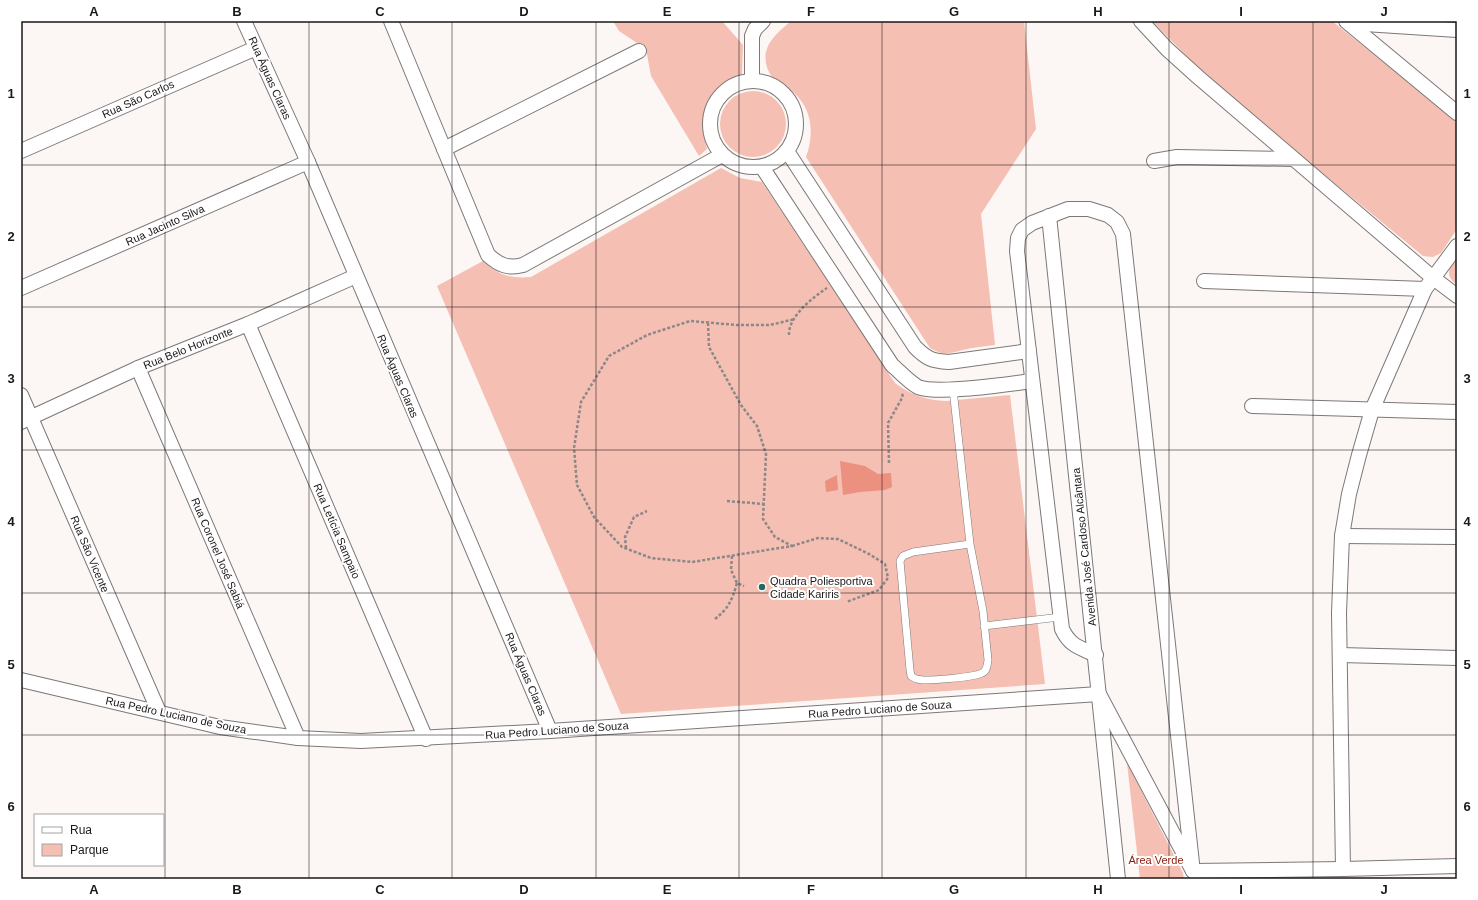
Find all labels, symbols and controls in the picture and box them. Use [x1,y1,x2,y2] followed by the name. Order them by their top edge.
[89,4,99,19] text: A
[232,4,242,19] text: B
[375,4,385,19] text: C
[519,4,529,19] text: D
[663,4,672,19] text: E
[807,4,815,19] text: F
[949,4,959,19] text: G
[1093,4,1103,19] text: H
[1239,4,1243,19] text: I
[1380,4,1388,19] text: J
[246,35,294,122] street label: Rua Águas Claras
[100,78,176,120] street label: Rua São Carlos
[7,86,15,101] text: 1
[1463,86,1471,101] text: 1
[124,202,207,248] street label: Rua Jacinto Silva
[7,229,15,244] text: 2
[1463,229,1471,244] text: 2
[142,325,234,371] street label: Rua Belo Horizonte
[375,333,421,420] street label: Rua Águas Claras
[7,371,15,386] text: 3
[1463,371,1471,386] text: 3
[1070,466,1098,627] street label: Avenida José Cardoso Alcântara
[312,482,362,580] street label: Rua Letícia Sampaio
[189,496,247,611] street label: Rua Coronel José Sabiá
[7,514,15,529] text: 4
[68,514,112,594] street label: Rua São Vicente
[1463,514,1471,529] text: 4
[770,575,874,600] place label: Quadra Poliesportiva Cidade Kariris
[757,582,767,592] marker: Quadra Poliesportiva Cidade Kariris
[503,631,549,718] street label: Rua Águas Claras
[7,657,15,672] text: 5
[1463,657,1471,672] text: 5
[104,694,248,736] street label: Rua Pedro Luciano de Souza
[808,698,953,720] street label: Rua Pedro Luciano de Souza
[485,719,630,741] street label: Rua Pedro Luciano de Souza
[7,799,15,814] text: 6
[1463,799,1471,814] text: 6
[34,814,164,866] legend
[70,823,92,837] text: Rua
[70,843,109,857] text: Parque
[1128,854,1184,866] park label: Área Verde
[89,882,99,897] text: A
[232,882,242,897] text: B
[375,882,385,897] text: C
[519,882,529,897] text: D
[663,882,672,897] text: E
[807,882,815,897] text: F
[949,882,959,897] text: G
[1093,882,1103,897] text: H
[1239,882,1243,897] text: I
[1380,882,1388,897] text: J

